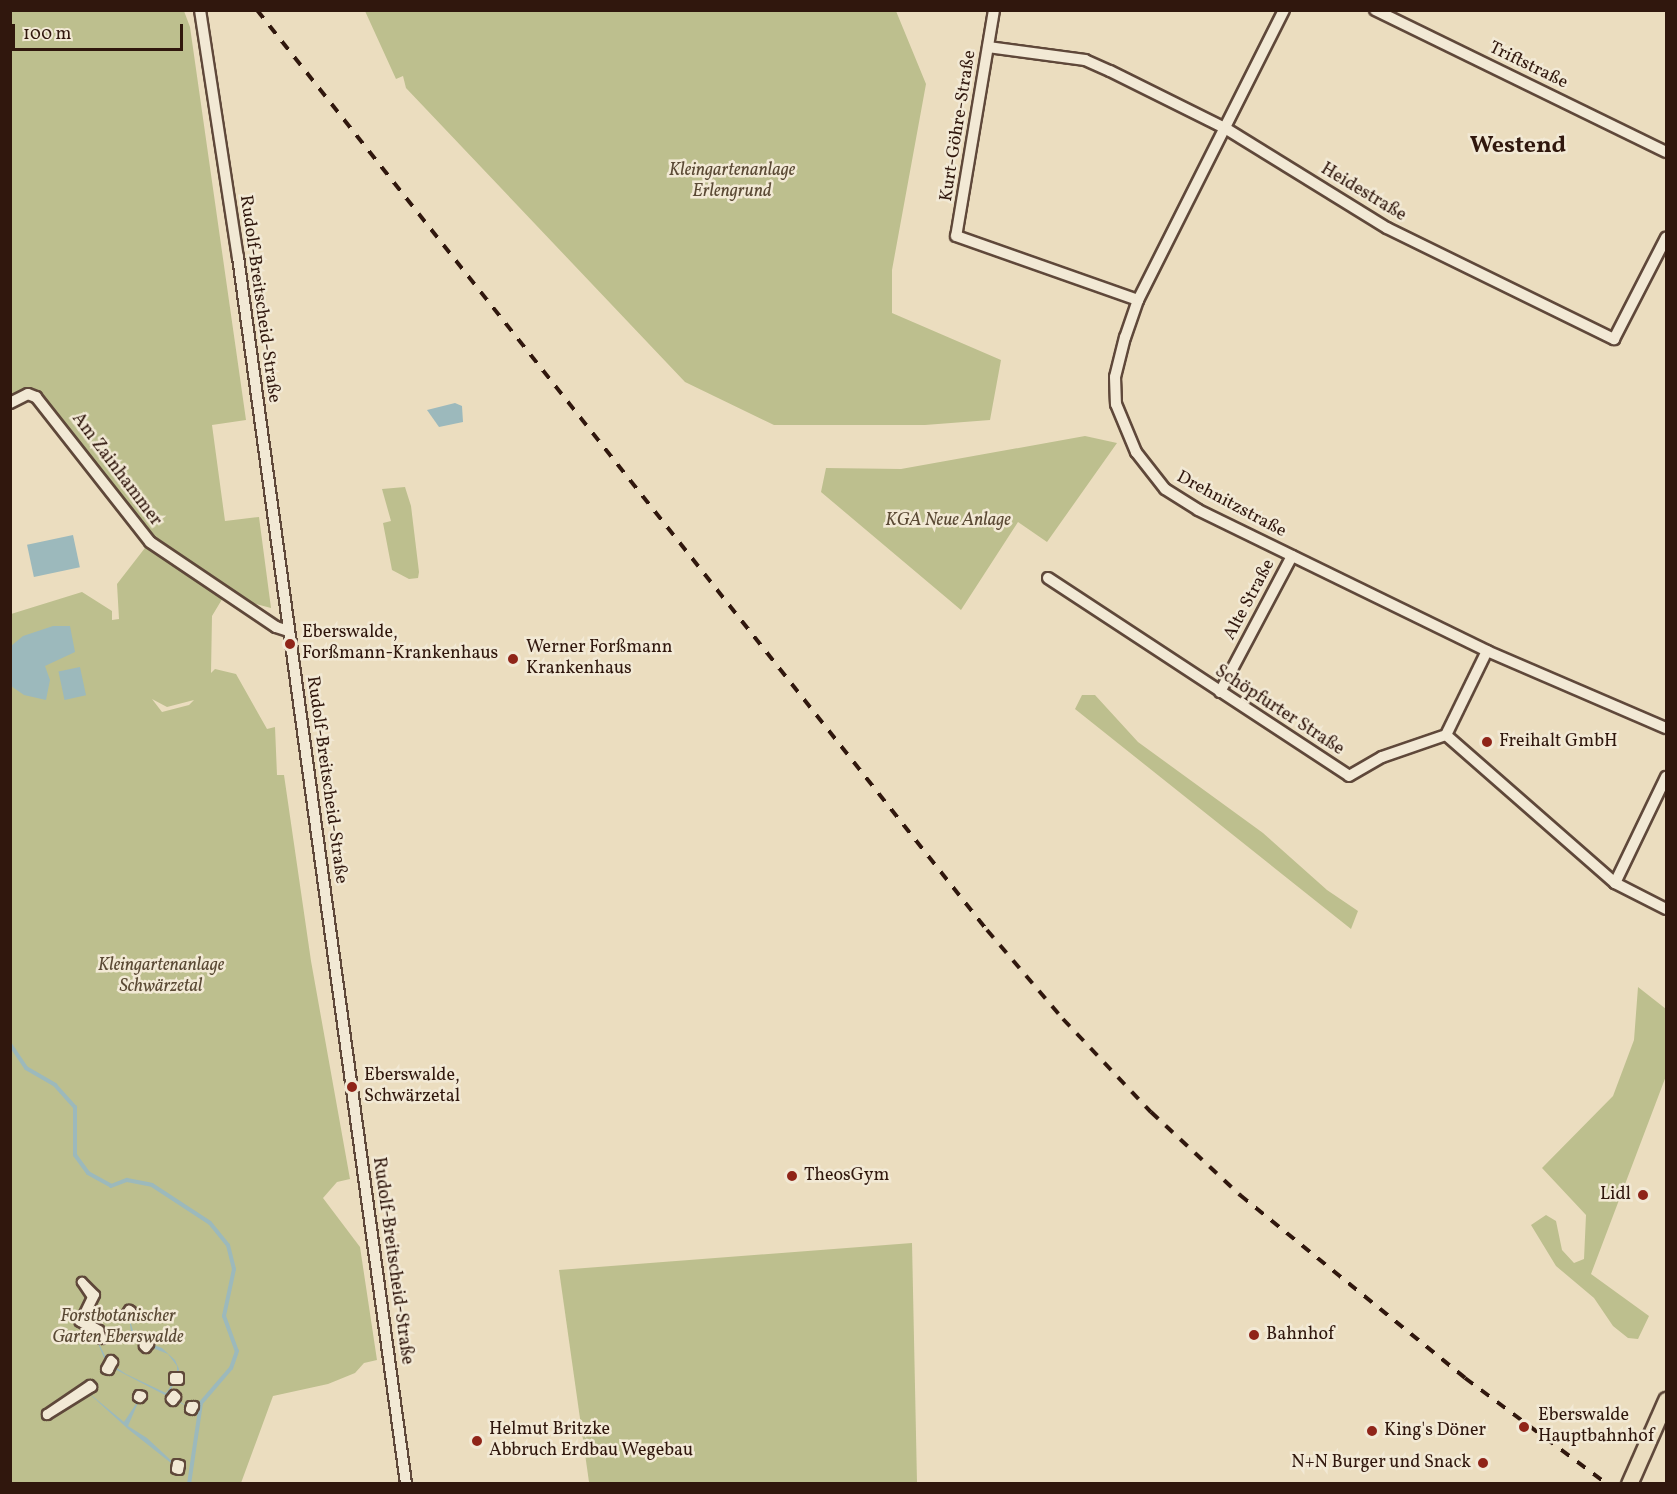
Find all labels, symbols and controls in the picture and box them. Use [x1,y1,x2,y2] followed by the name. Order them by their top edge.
[15,12,186,50] scale bar
[23,22,72,47] text: 100 m
[1485,38,1571,94] street label: Triftstraße
[936,49,982,203] street label: Kurt-Göhre-Straße
[1470,133,1566,161] district label: Westend
[1316,159,1410,227] street label: Heidestraße
[669,161,795,204] park label: Kleingartenanlage Erlengrund
[234,194,284,404] street label: Rudolf-Breitscheid-Straße
[66,409,166,531] street label: Am Zainhammer
[1172,467,1290,543] street label: Drehnitzstraße
[885,510,1011,532] park label: KGA Neue Anlage
[1220,556,1280,644] street label: Alte Straße
[302,623,498,666] place label: Eberswalde, Forßmann-Krankenhaus
[283,637,297,651] marker: Eberswalde, Forßmann-Krankenhaus
[526,638,673,680] place label: Werner Forßmann Krankenhaus
[504,650,522,668] marker: Werner Forßmann Krankenhaus
[1210,661,1348,761] street label: Schöpfurter Straße
[301,675,351,885] street label: Rudolf-Breitscheid-Straße
[1499,731,1618,753] place label: Freihalt GmbH
[1480,735,1494,749] marker: Freihalt GmbH
[98,956,224,998] park label: Kleingartenanlage Schwärzetal
[364,1066,460,1108] place label: Eberswalde, Schwärzetal
[345,1080,359,1094] marker: Eberswalde, Schwärzetal
[367,1156,417,1366] street label: Rudolf-Breitscheid-Straße
[804,1165,890,1187] place label: TheosGym
[785,1169,799,1183] marker: TheosGym
[1600,1184,1631,1206] place label: Lidl
[1636,1188,1650,1202] marker: Lidl
[52,1307,184,1350] park label: Forstbotanischer Garten Eberswalde
[1266,1324,1334,1346] place label: Bahnhof
[1247,1328,1261,1342] marker: Bahnhof
[1538,1406,1654,1448] place label: Eberswalde Hauptbahnhof
[1515,1418,1533,1436] marker: Eberswalde Hauptbahnhof
[489,1420,694,1462] place label: Helmut Britzke Abbruch Erdbau Wegebau
[1384,1420,1486,1442] place label: King's Döner
[1365,1424,1379,1438] marker: King's Döner
[470,1434,484,1448] marker: Helmut Britzke Abbruch Erdbau Wegebau
[1291,1452,1471,1474] place label: N+N Burger und Snack
[1476,1456,1490,1470] marker: N+N Burger und Snack

